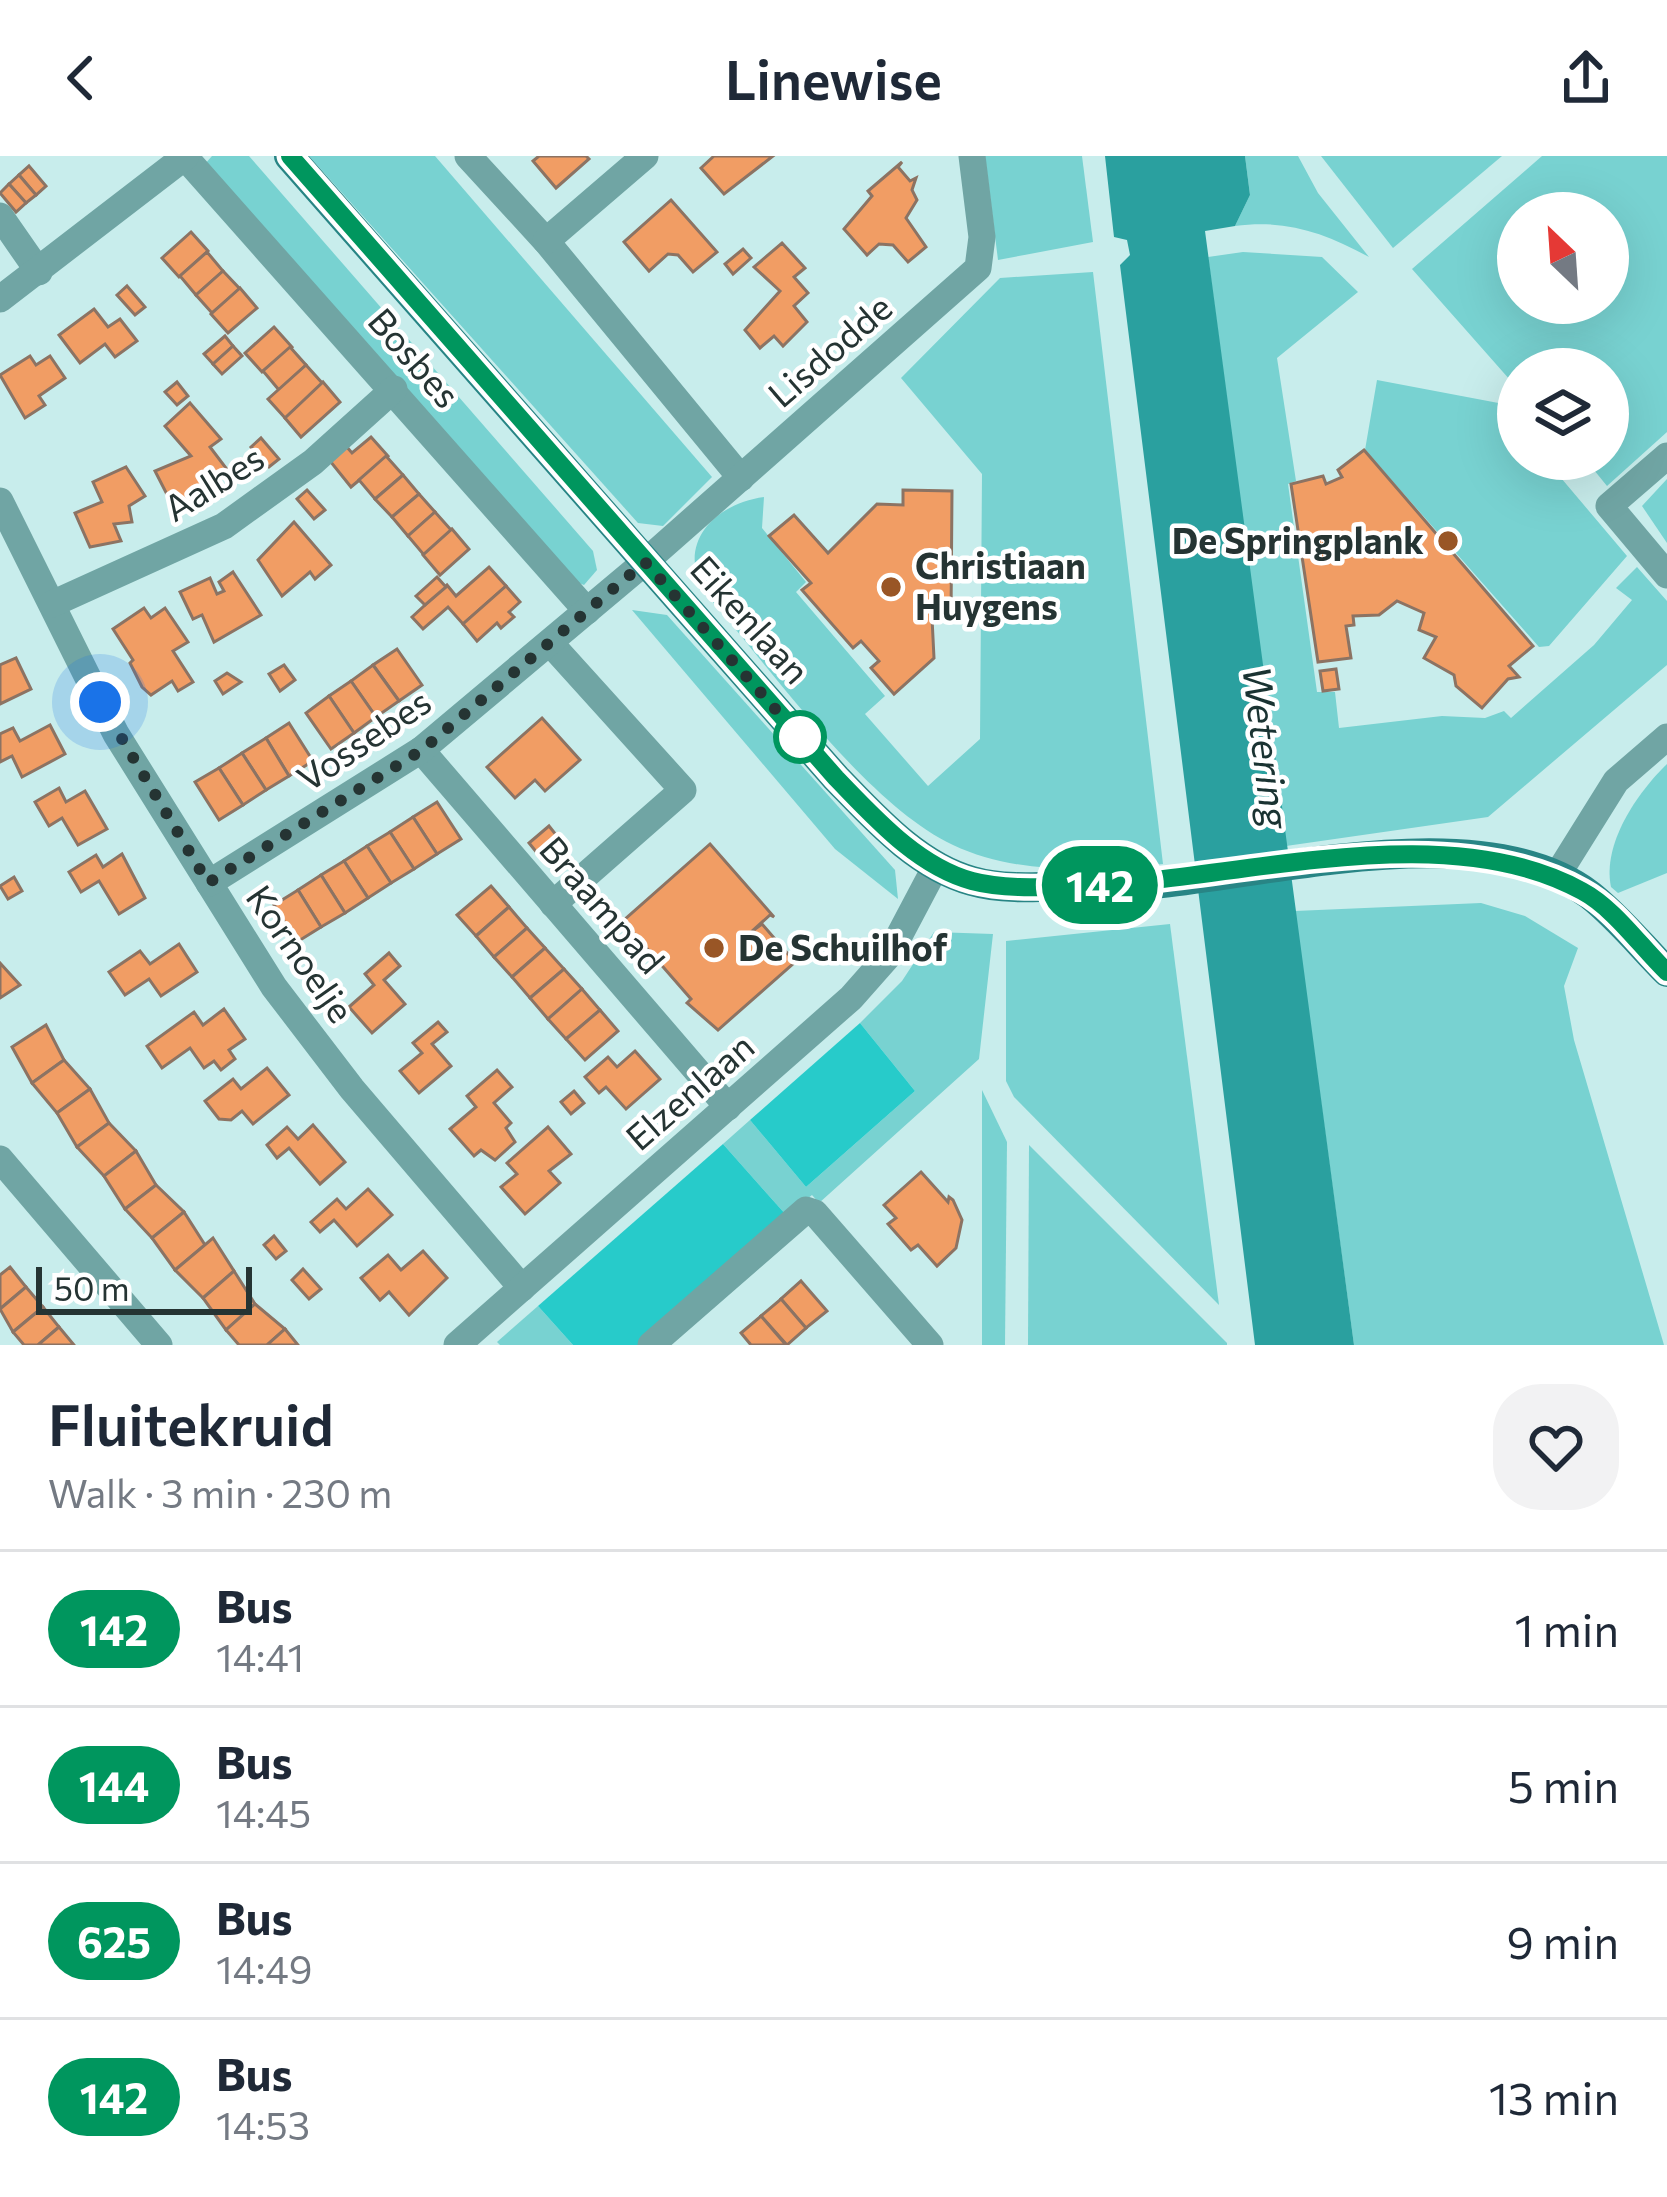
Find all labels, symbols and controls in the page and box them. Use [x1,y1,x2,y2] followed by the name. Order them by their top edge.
[48,45,114,111] icon: back
[725,45,942,111] text: Linewise
[1553,45,1619,111] icon: share
[1497,192,1629,324] north arrow
[1497,192,1629,480] map controls
[758,284,899,415] street label: Lisdodde
[360,298,471,415] street label: Bosbes
[1497,348,1629,480] button: layers
[155,434,271,529] street label: Aalbes
[1172,517,1424,561] place label: De Springplank
[1435,528,1461,554] marker: De Springplank
[915,542,1086,627] place label: Christiaan Huygens
[683,546,820,691] street label: Eikenlaan
[878,574,904,600] marker: Christiaan Huygens
[1234,663,1302,832] water label: Wetering
[70,672,130,732] your location
[288,678,438,799] street label: Vossebes
[775,712,825,762] unlabelled marker
[532,826,675,981] street label: Braampad
[1031,846,1169,924] line badge: 142
[1066,859,1134,911] text: 142
[239,876,365,1030] street label: Kornoelje
[738,924,948,968] place label: De Schuilhof
[701,935,727,961] marker: De Schuilhof
[616,1023,762,1158] street label: Elzenlaan
[36,1261,252,1314] scale bar
[54,1267,130,1308] text: 50 m
[1493,1384,1619,1510] button: heart
[48,1388,334,1458] text: Fluitekruid
[48,1468,392,1516] text: Walk · 3 min · 230 m
[216,1577,292,1632] text: Bus
[1515,1601,1619,1656] text: 1 min
[80,1603,148,1655] text: 142
[216,1632,304,1680] text: 14:41
[216,1733,292,1788] text: Bus
[1508,1757,1619,1812] text: 5 min
[79,1759,149,1811] text: 144
[216,1788,311,1836] text: 14:45
[216,1889,292,1944] text: Bus
[1506,1913,1619,1968] text: 9 min
[77,1915,151,1967] text: 625
[216,1944,312,1992] text: 14:49
[216,2045,292,2100] text: Bus
[1489,2069,1619,2124] text: 13 min
[80,2071,148,2123] text: 142
[216,2100,310,2148] text: 14:53

